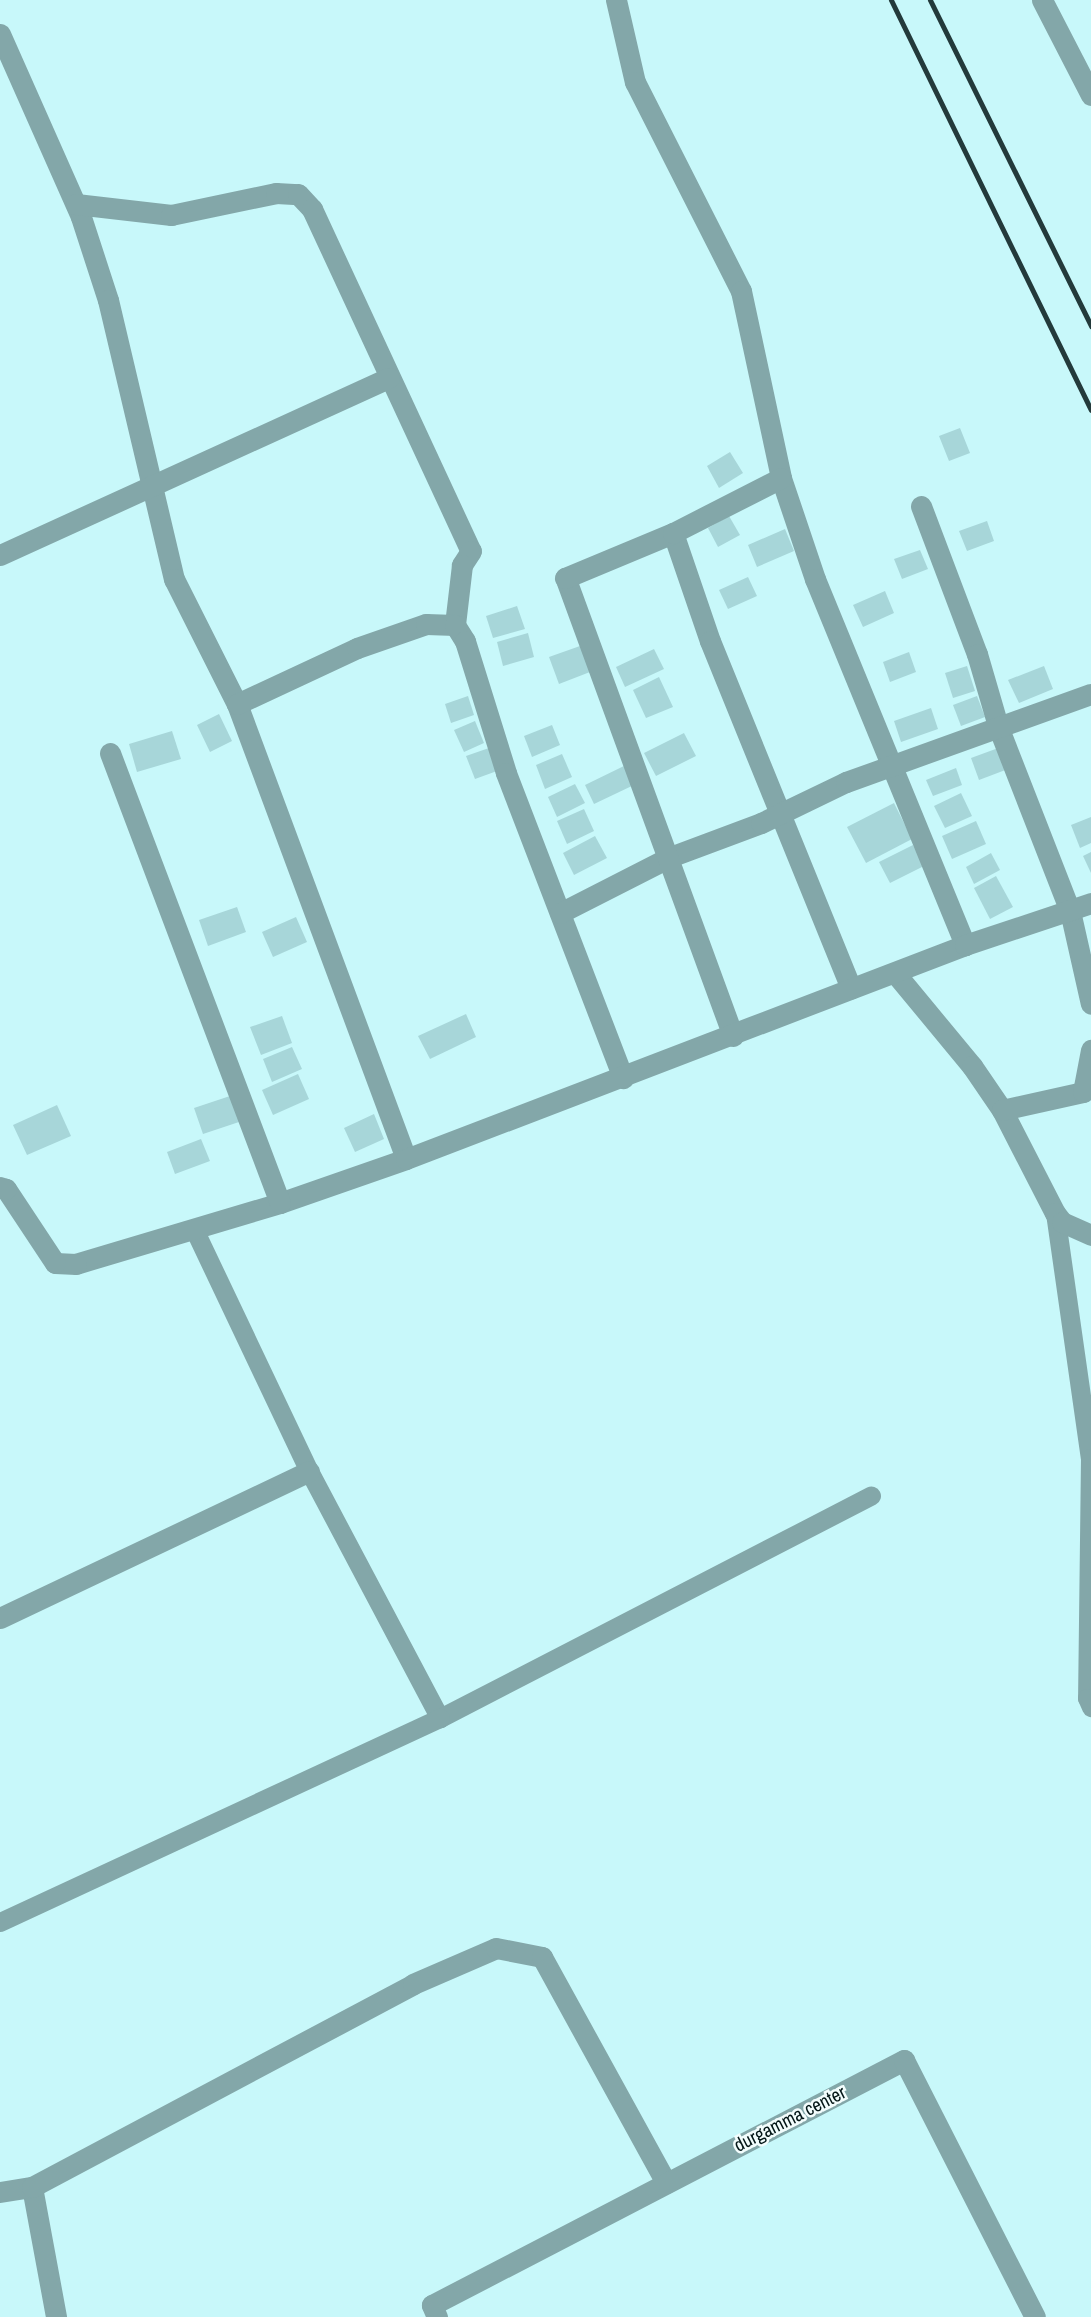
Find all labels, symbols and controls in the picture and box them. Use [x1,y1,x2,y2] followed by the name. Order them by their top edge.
[730,2081,850,2157] street label: durgamma center

